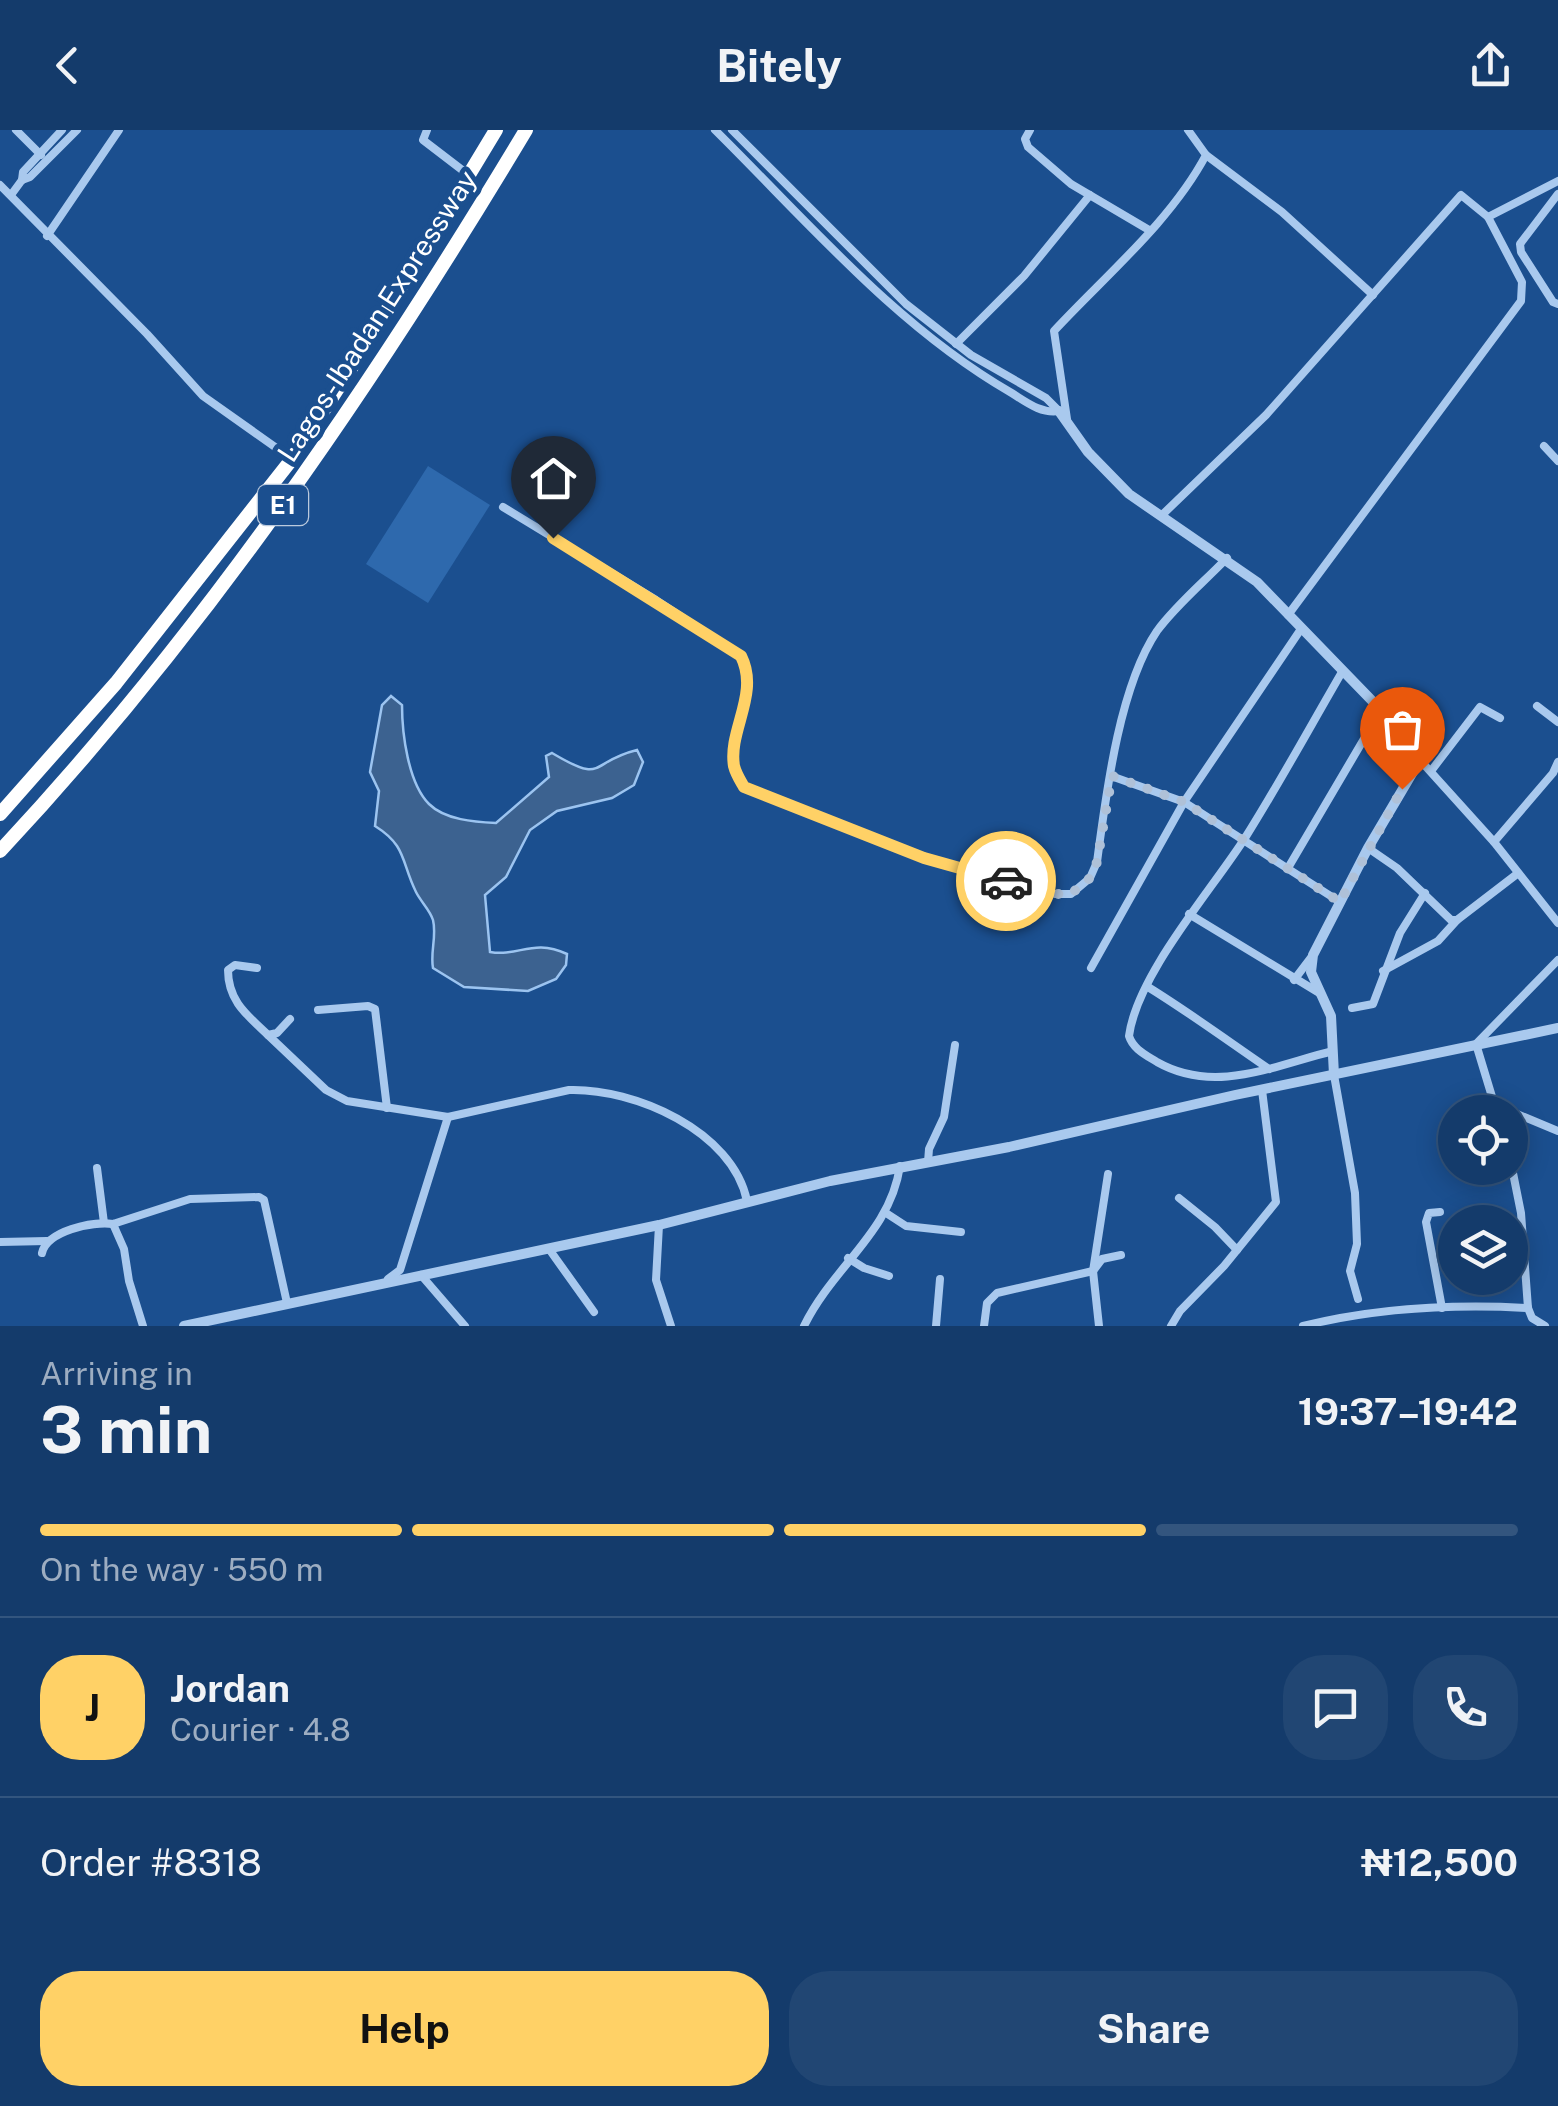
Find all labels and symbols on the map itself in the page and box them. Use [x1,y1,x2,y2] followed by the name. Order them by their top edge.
[270,164,483,468] street label: Lagos-Ibadan Expressway
[511,436,596,539] pin
[258,485,308,525] road number: E1
[1360,687,1445,790] pin
[956,831,1056,931] courier

